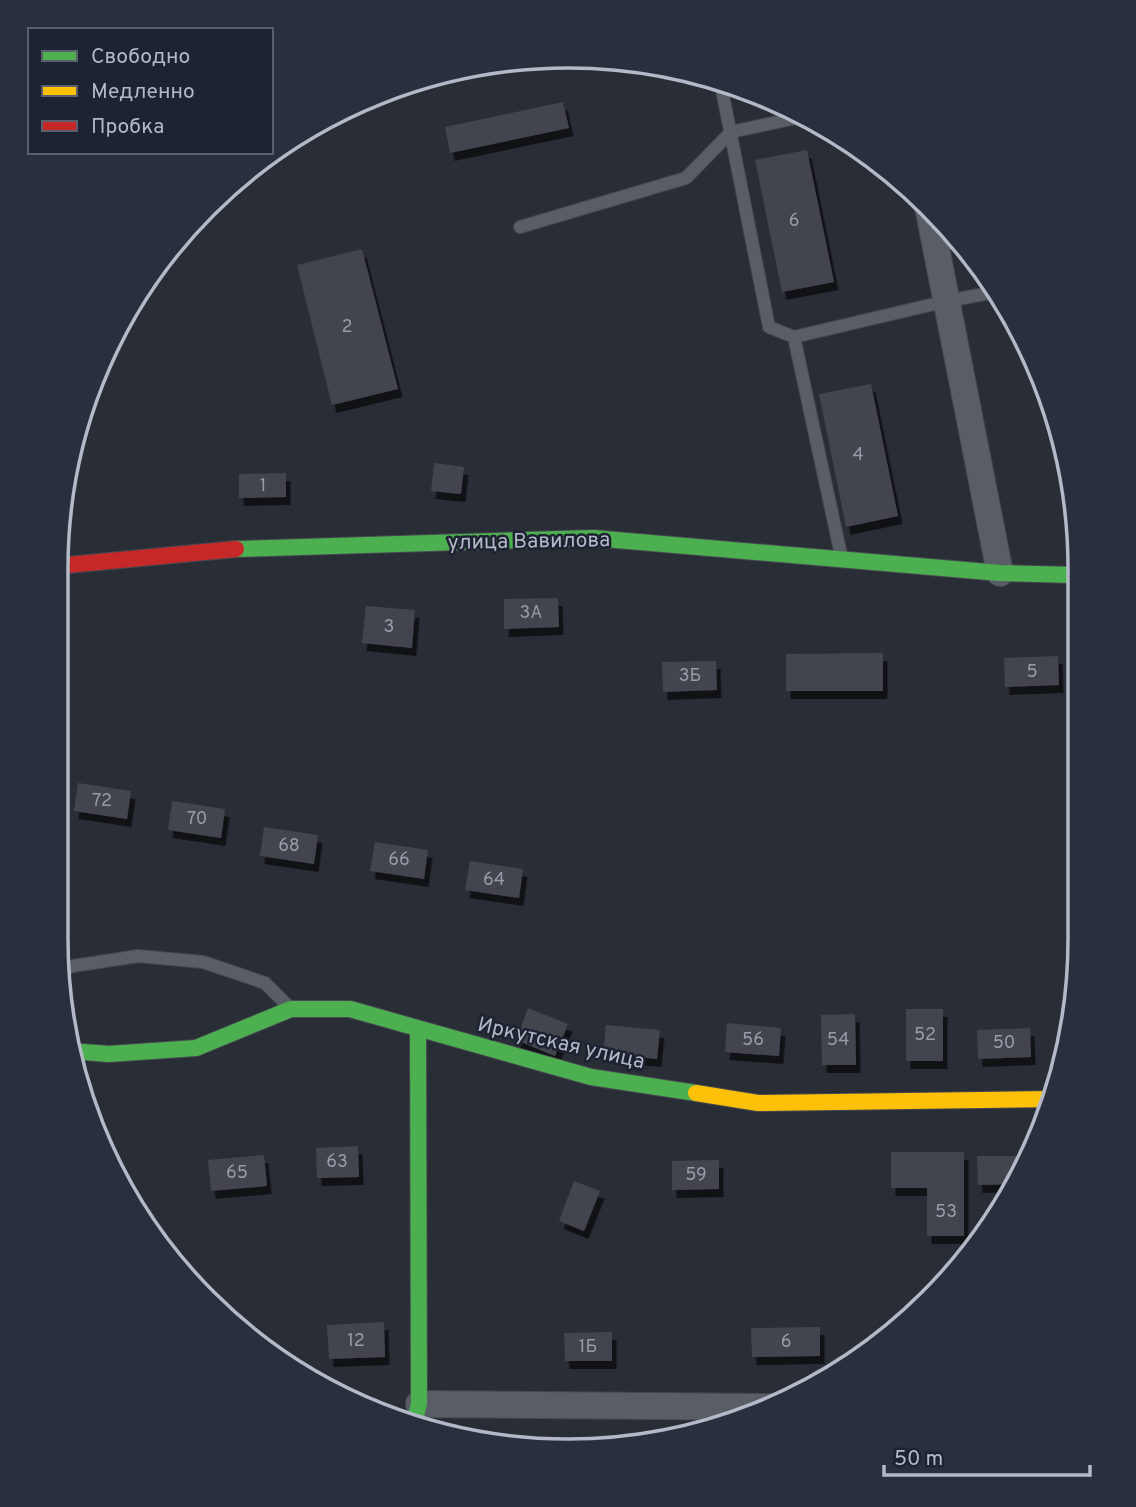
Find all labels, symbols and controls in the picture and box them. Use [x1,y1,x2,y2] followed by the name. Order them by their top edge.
[28,28,273,154] legend
[91,44,190,71] text: Свободно
[91,79,195,106] text: Медленно
[91,114,164,141] text: Пробка
[789,210,799,233] house number: 6
[341,316,353,339] house number: 2
[852,444,864,467] house number: 4
[260,475,266,498] house number: 1
[448,527,610,557] street label: улица Вавилова
[520,602,542,625] house number: 3А
[384,616,394,639] house number: 3
[1026,661,1038,684] house number: 5
[679,665,701,688] house number: 3Б
[92,790,112,813] house number: 72
[187,808,207,831] house number: 70
[278,835,300,858] house number: 68
[388,849,410,872] house number: 66
[483,869,505,892] house number: 64
[475,1012,647,1076] street label: Иркутская улица
[914,1024,936,1047] house number: 52
[742,1029,764,1052] house number: 56
[827,1029,849,1052] house number: 54
[993,1032,1015,1055] house number: 50
[326,1151,348,1174] house number: 63
[226,1162,248,1185] house number: 65
[685,1164,707,1187] house number: 59
[935,1201,957,1224] house number: 53
[347,1330,365,1353] house number: 12
[781,1331,791,1354] house number: 6
[579,1336,597,1359] house number: 1Б
[884,1434,1090,1478] scale bar
[894,1446,943,1473] text: 50 m

